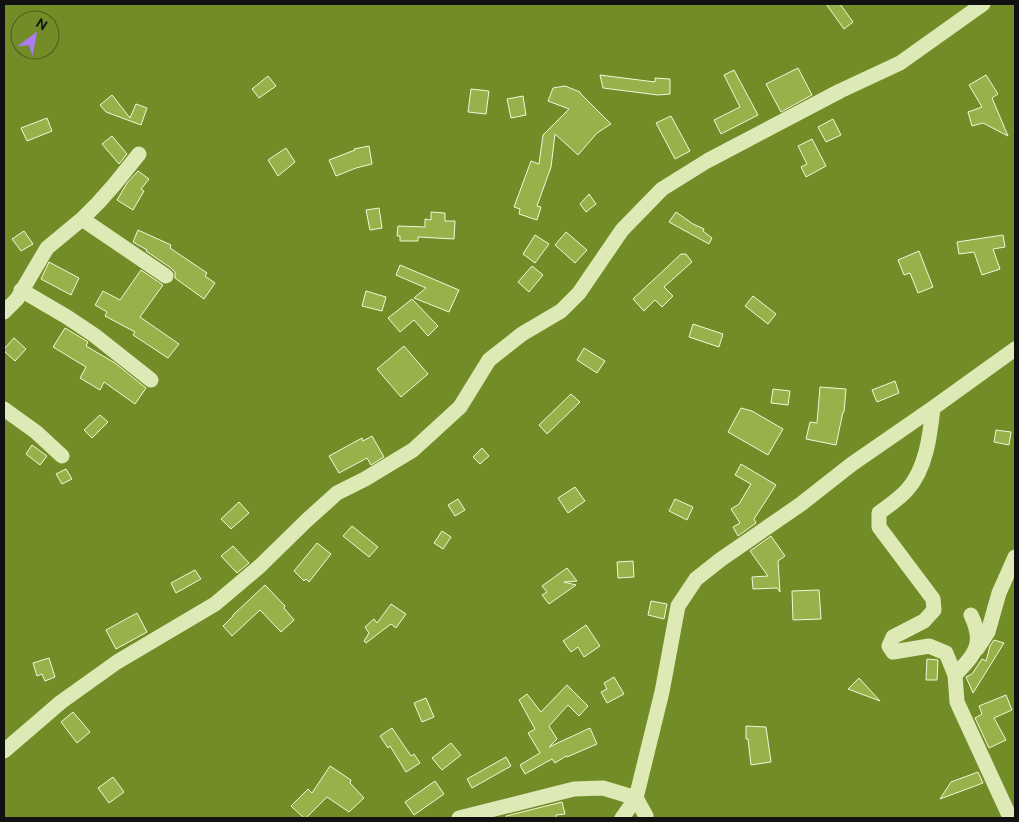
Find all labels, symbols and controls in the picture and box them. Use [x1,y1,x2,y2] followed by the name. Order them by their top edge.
[10,10,60,60] north arrow
[33,14,51,34] text: N

